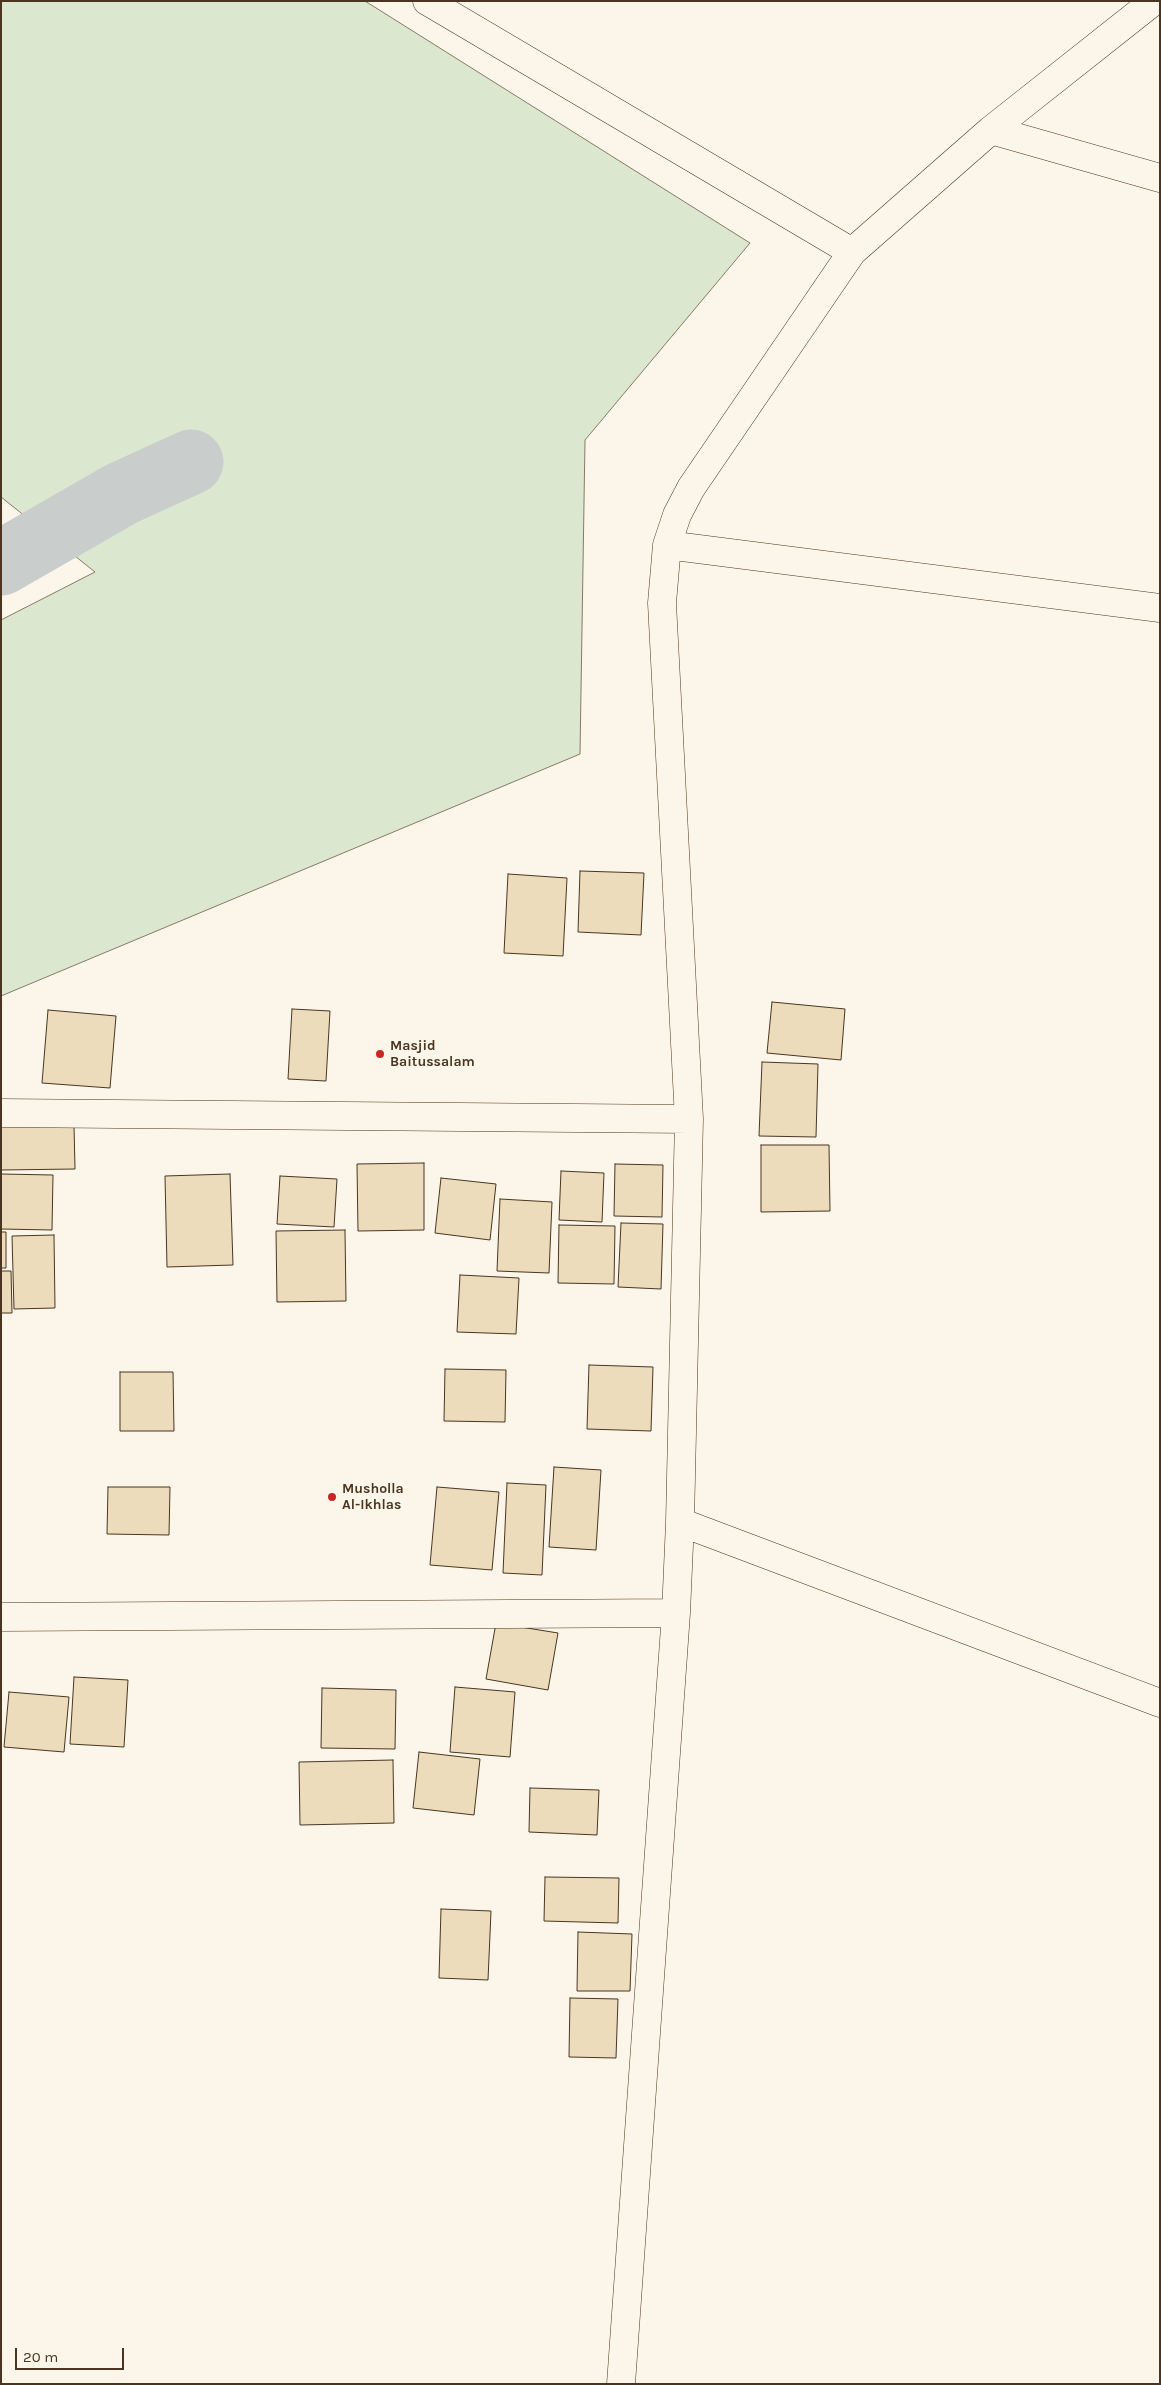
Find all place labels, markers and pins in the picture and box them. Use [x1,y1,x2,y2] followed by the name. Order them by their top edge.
[390,1038,475,1070] place label: Masjid Baitussalam
[374,1048,386,1060] marker: Masjid Baitussalam
[342,1481,404,1514] place label: Musholla Al-Ikhlas
[326,1491,338,1503] marker: Musholla Al-Ikhlas

